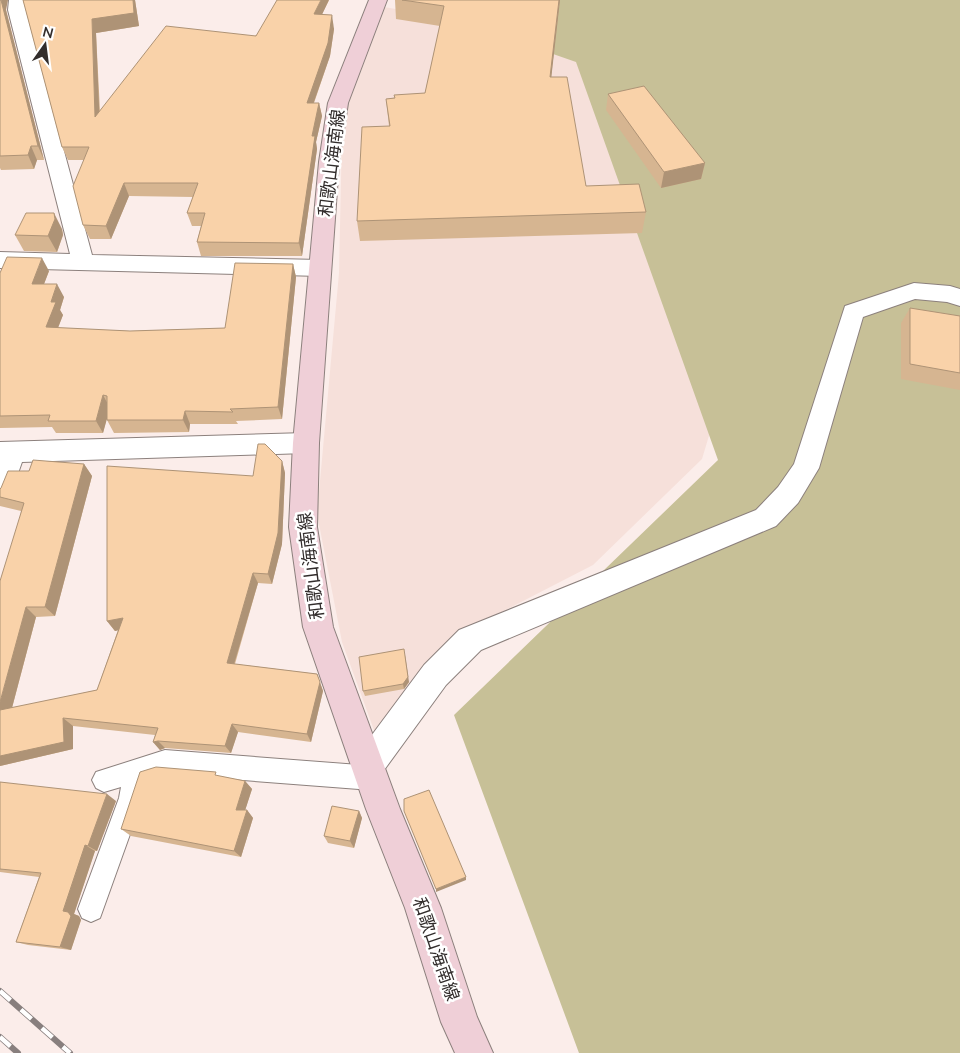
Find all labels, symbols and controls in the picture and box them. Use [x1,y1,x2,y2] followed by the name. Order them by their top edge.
[20,20,70,70] north arrow
[41,22,55,42] text: N
[314,108,349,218] street label: 和歌山海南線
[293,511,328,621] street label: 和歌山海南線
[408,894,465,1004] street label: 和歌山海南線

